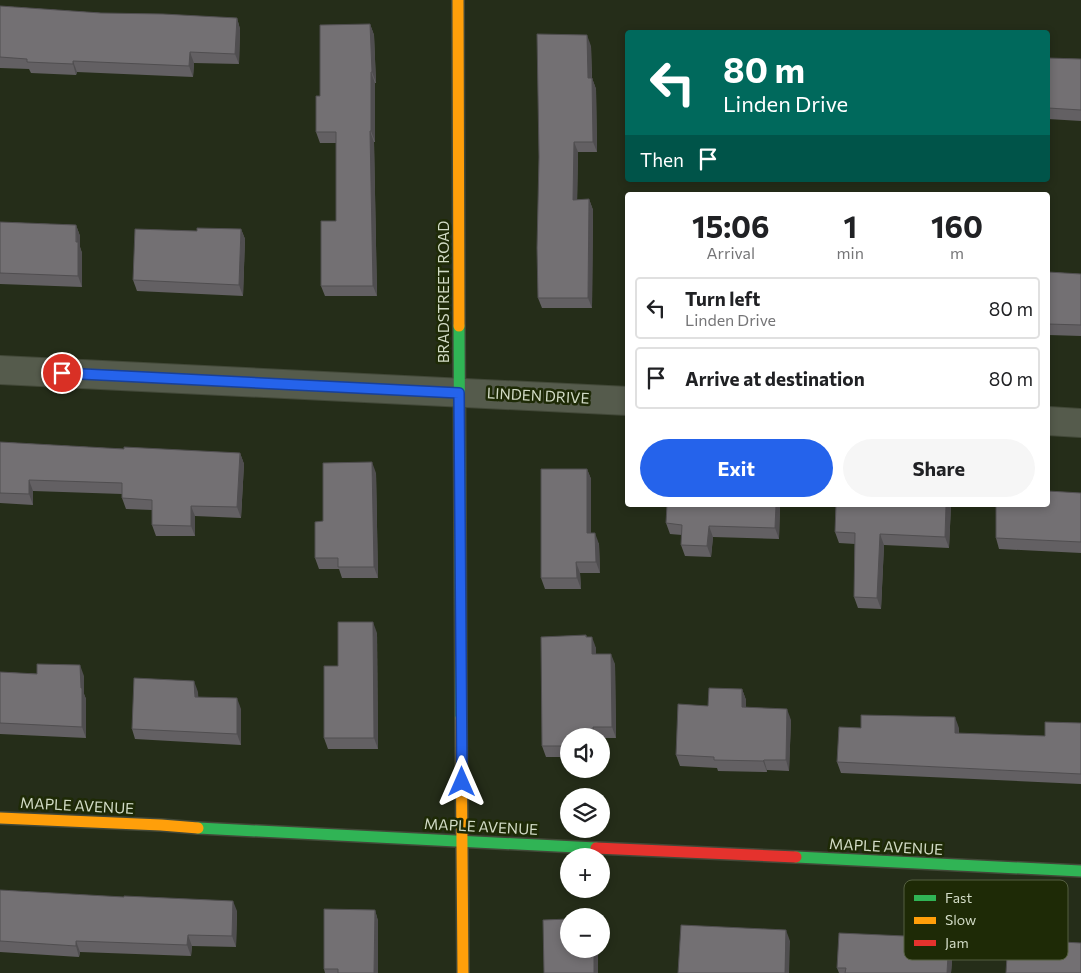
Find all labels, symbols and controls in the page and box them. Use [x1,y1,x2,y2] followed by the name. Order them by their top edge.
[723,47,805,90] text: 80 m
[640,50,705,115] icon: left
[723,90,848,117] text: Linden Drive
[694,145,722,173] icon: arrive
[640,148,684,171] text: Then
[692,207,770,244] text: 15:06
[843,207,857,244] text: 1
[931,207,983,244] text: 160
[434,221,452,363] street label: BRADSTREET ROAD
[707,243,755,262] text: Arrival
[837,243,864,262] text: min
[950,243,964,262] text: m
[685,287,760,310] text: Turn left
[642,294,670,322] icon: left
[989,297,1033,320] text: 80 m
[685,310,776,329] text: Linden Drive
[41,352,83,394] pin
[48,359,76,387] icon: arrive
[642,364,670,392] icon: arrive
[685,367,865,390] text: Arrive at destination
[989,367,1033,390] text: 80 m
[486,383,590,407] street label: LINDEN DRIVE
[640,439,833,497] button: Exit
[843,439,1035,497] button: Share
[560,728,610,958] map controls
[560,728,610,778] button: sound
[435,755,487,807] position arrow
[560,788,610,838] button: layers
[20,793,135,817] street label: MAPLE AVENUE
[424,814,539,838] street label: MAPLE AVENUE
[829,834,944,858] street label: MAPLE AVENUE
[560,848,610,898] button: +
[904,880,1068,960] legend
[945,889,972,906] text: Fast
[560,908,610,958] button: −
[945,911,976,928] text: Slow
[945,934,969,951] text: Jam

